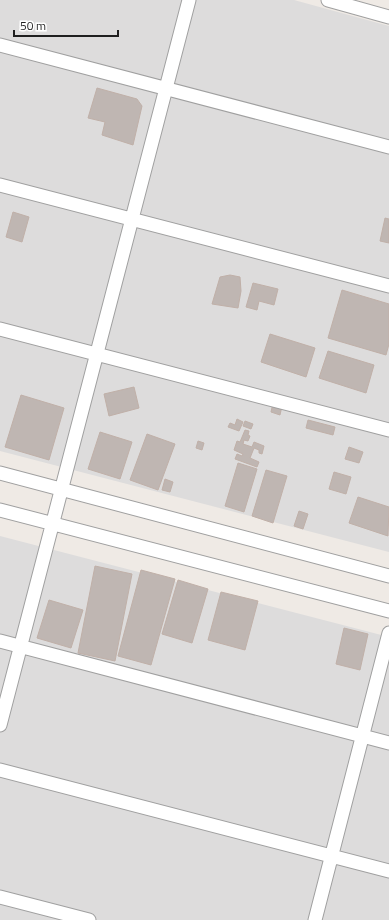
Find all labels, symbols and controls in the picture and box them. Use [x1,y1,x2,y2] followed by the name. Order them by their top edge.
[14,12,118,38] scale bar
[20,16,46,35] text: 50 m

